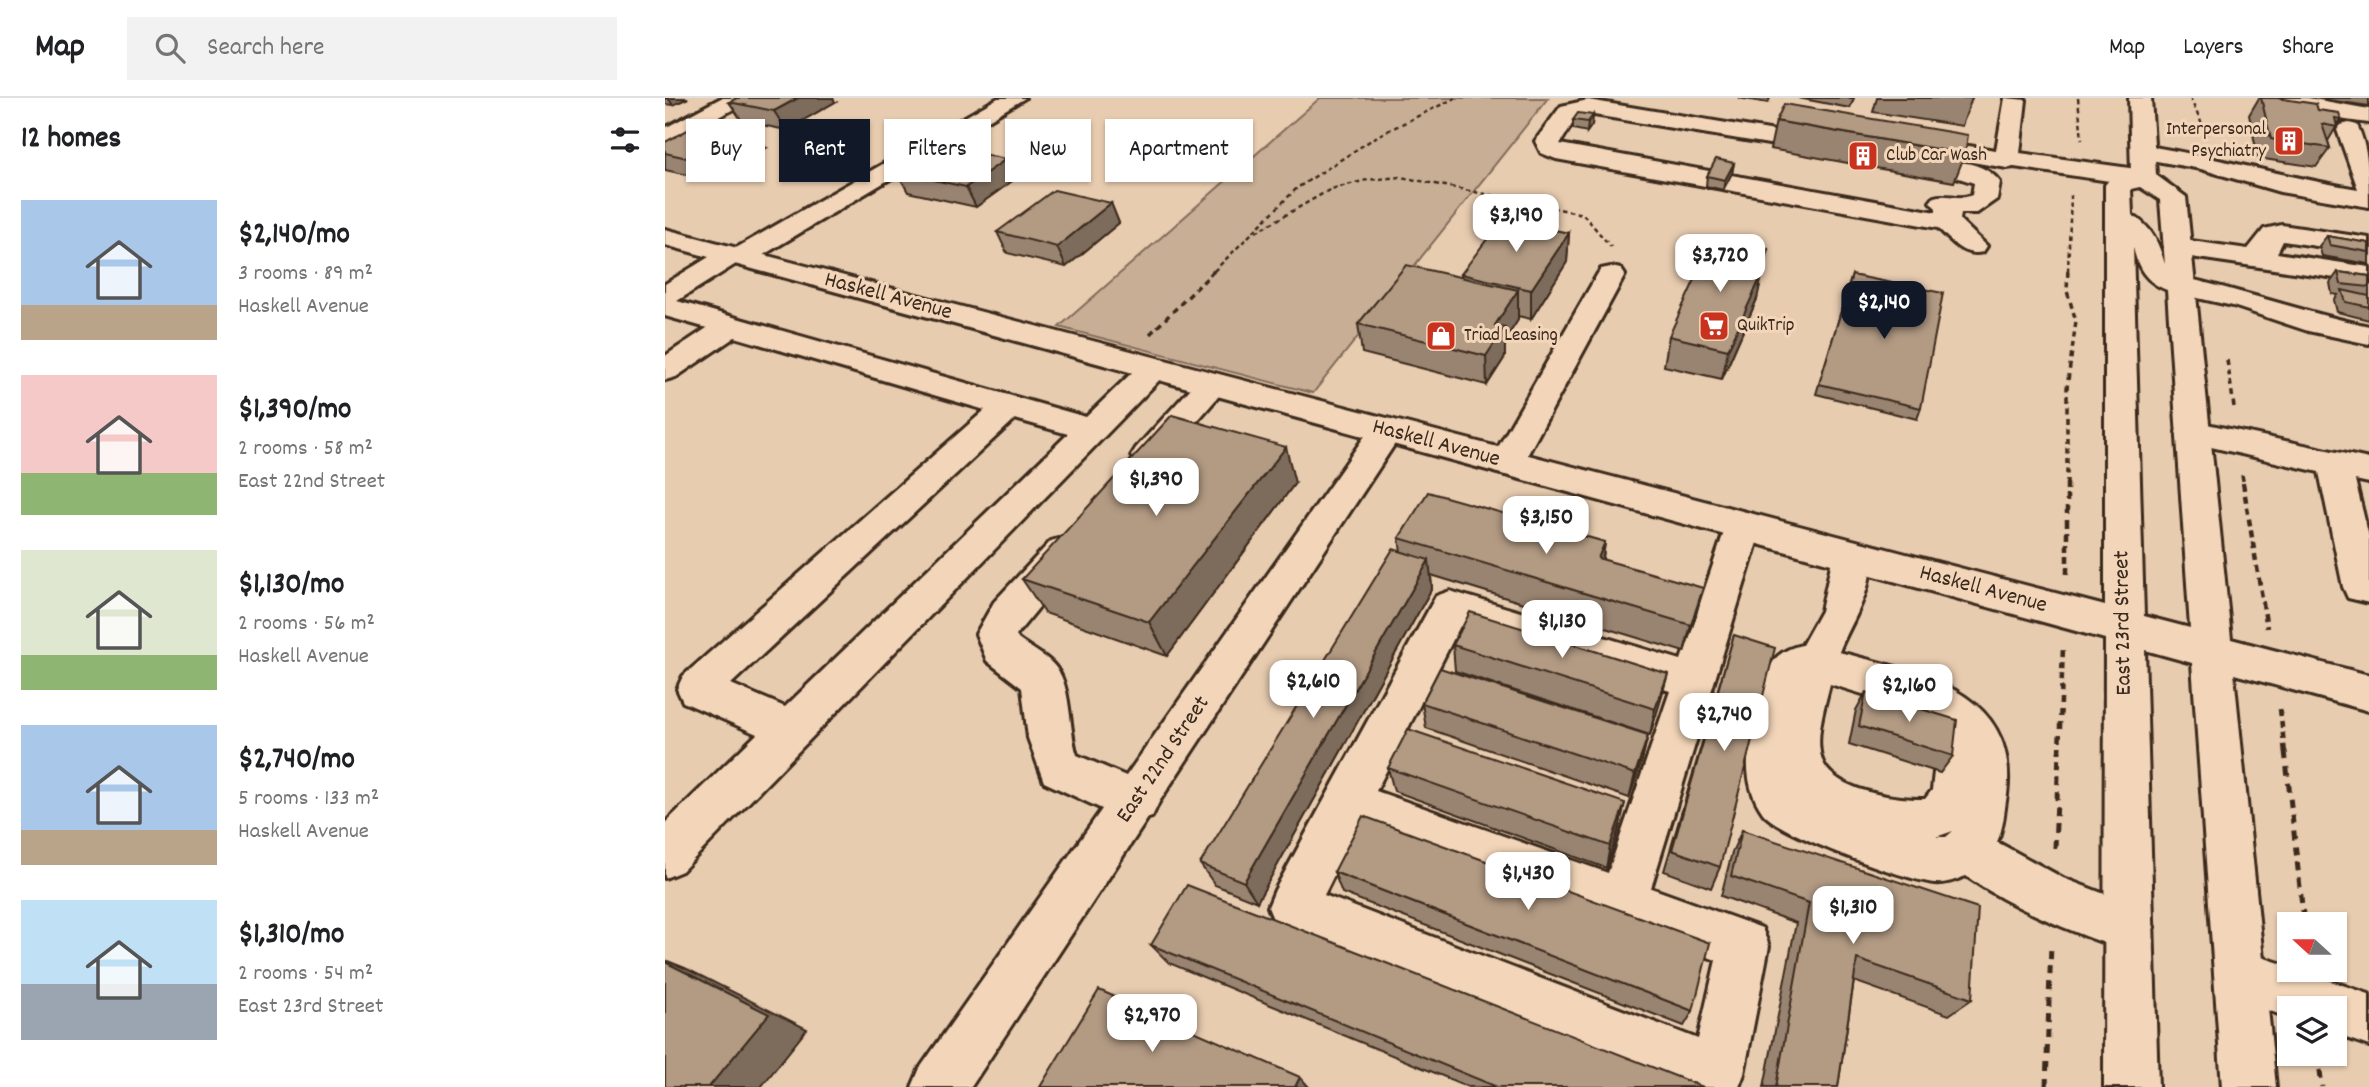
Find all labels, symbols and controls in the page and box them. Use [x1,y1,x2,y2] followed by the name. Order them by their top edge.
[127,17,617,80] search box
[35,25,85,72] text: Map
[151,29,189,67] icon: search
[207,30,325,67] text: Search here
[2109,31,2145,65] text: Map
[2183,31,2244,65] text: Layers
[2282,31,2334,65] text: Share
[2166,117,2266,166] place label: Interpersonal Psychiatry
[21,119,121,162] text: 12 homes
[686,119,765,182] chip: Buy
[779,119,870,182] chip: Rent
[884,119,991,182] chip: Filters
[1005,119,1091,182] chip: New
[1105,119,1253,182] chip: Apartment
[606,121,644,159] icon: filters
[2272,124,2306,158] building icon: Interpersonal Psychiatry
[1846,139,1880,173] building icon: Club Car Wash
[1886,143,1987,170] place label: Club Car Wash
[1459,194,1573,254] pin: $3,190
[1489,200,1543,233] text: $3,190
[238,215,350,258] text: $2,140/mo
[77,228,161,312] icon: home
[1663,234,1777,294] pin: $3,720
[1691,240,1749,273] text: $3,720
[238,258,373,291] text: 3 rooms · 89 m²
[820,264,956,330] street label: Haskell Avenue
[1827,282,1941,341] pin: $2,140
[1857,287,1911,320] text: $2,140
[238,291,369,324] text: Haskell Avenue
[1697,309,1731,343] supermarket icon: QuikTrip
[1737,313,1794,340] place label: QuikTrip
[1424,319,1458,353] shop icon: Triad Leasing
[1464,323,1558,350] place label: Triad Leasing
[238,390,351,433] text: $1,390/mo
[77,403,161,487] icon: home
[1368,411,1504,477] street label: Haskell Avenue
[238,433,373,466] text: 2 rooms · 58 m²
[1099,458,1213,518] pin: $1,390
[1129,464,1183,497] text: $1,390
[238,466,385,499] text: East 22nd Street
[1489,496,1603,556] pin: $3,150
[1519,502,1573,535] text: $3,150
[2106,550,2142,696] street label: East 23rd Street
[1915,557,2051,623] street label: Haskell Avenue
[238,565,344,608] text: $1,130/mo
[77,578,161,662] icon: home
[1505,601,1619,660] pin: $1,130
[1538,606,1586,639] text: $1,130
[238,608,375,641] text: 2 rooms · 56 m²
[238,641,369,674] text: Haskell Avenue
[1256,660,1370,720] pin: $2,610
[1852,664,1966,724] pin: $2,160
[1286,666,1340,699] text: $2,610
[1882,670,1936,703] text: $2,160
[1109,690,1219,830] street label: East 22nd Street
[1667,694,1781,753] pin: $2,740
[1696,699,1752,732] text: $2,740
[238,740,355,783] text: $2,740/mo
[77,753,161,837] icon: home
[238,783,379,816] text: 5 rooms · 133 m²
[238,816,369,849] text: Haskell Avenue
[1471,852,1585,912] pin: $1,430
[1501,858,1555,891] text: $1,430
[1796,886,1910,946] pin: $1,310
[1829,892,1877,925] text: $1,310
[2277,912,2347,982] north arrow
[2277,912,2347,1066] map controls
[238,915,344,958] text: $1,310/mo
[77,928,161,1012] icon: home
[238,958,373,991] text: 2 rooms · 54 m²
[238,991,383,1024] text: East 23rd Street
[1095,995,1209,1054] pin: $2,970
[2277,996,2347,1066] button: layers
[1123,1000,1181,1033] text: $2,970

